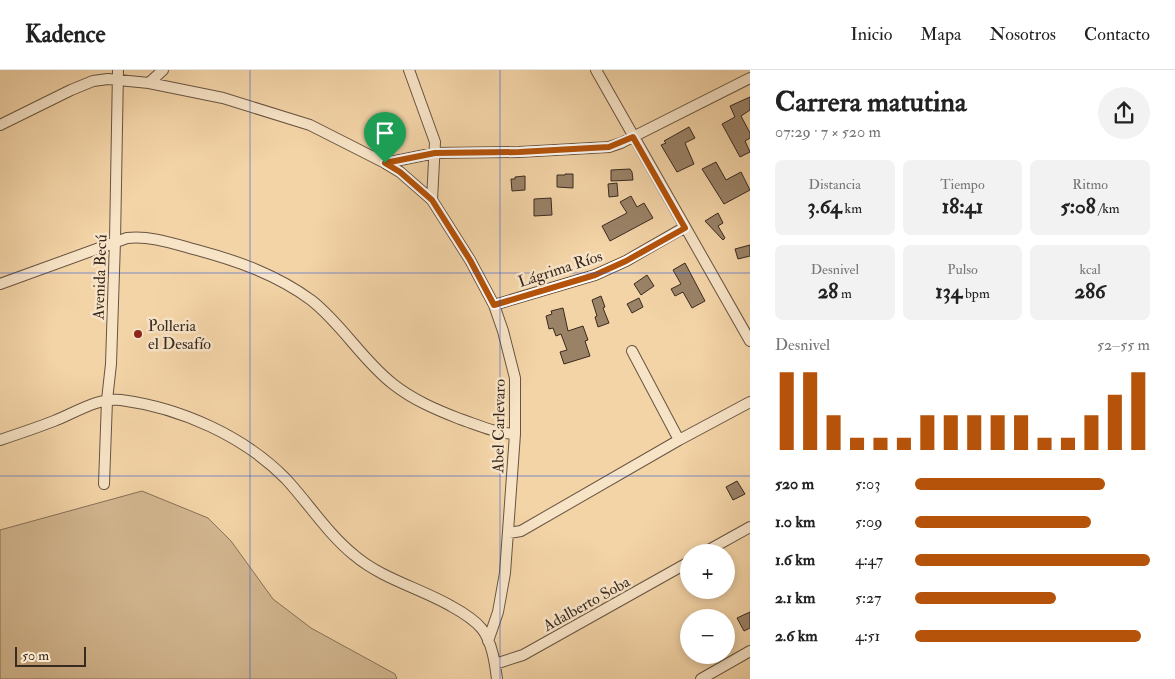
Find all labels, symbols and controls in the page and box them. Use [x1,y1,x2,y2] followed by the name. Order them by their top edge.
[25,19,106,50] text: Kadence
[850,23,892,46] text: Inicio
[920,23,962,46] text: Mapa
[990,23,1056,46] text: Nosotros
[1084,23,1150,46] text: Contacto
[775,85,966,120] text: Carrera matutina
[1098,87,1150,139] button: share
[364,112,406,163] pin
[371,119,399,147] icon: arrive
[775,122,881,142] text: 07:29 · 7 × 520 m
[809,176,861,193] text: Distancia
[940,176,985,193] text: Tiempo
[1072,176,1108,193] text: Ritmo
[808,193,842,220] text: 3.64
[942,193,983,220] text: 18:41
[1061,193,1096,220] text: 5:08
[842,200,862,217] text: km
[1096,200,1120,217] text: /km
[88,234,111,321] street label: Avenida Becú
[516,246,605,292] street label: Lágrima Ríos
[811,261,859,278] text: Desnivel
[947,261,978,278] text: Pulso
[1079,261,1101,278] text: kcal
[818,278,838,305] text: 28
[935,278,962,305] text: 134
[1075,278,1106,305] text: 286
[838,285,852,302] text: m
[962,285,990,302] text: bpm
[148,316,211,354] place label: Polleria el Desafío
[132,328,144,340] marker: Polleria el Desafío
[775,335,830,355] text: Desnivel
[1097,335,1150,355] text: 52–55 m
[488,379,510,474] street label: Abel Carlevaro
[775,474,814,494] text: 520 m
[855,474,880,494] text: 5:03
[775,512,815,532] text: 1.0 km
[855,512,882,532] text: 5:09
[680,544,735,664] map controls
[680,544,735,599] button: +
[775,550,815,570] text: 1.6 km
[855,550,883,570] text: 4:47
[539,572,634,636] street label: Adalberto Soba
[775,588,815,608] text: 2.1 km
[855,588,881,608] text: 5:27
[680,609,735,664] button: −
[775,626,818,646] text: 2.6 km
[855,626,880,646] text: 4:51
[15,644,86,667] scale bar
[22,647,49,664] text: 50 m

